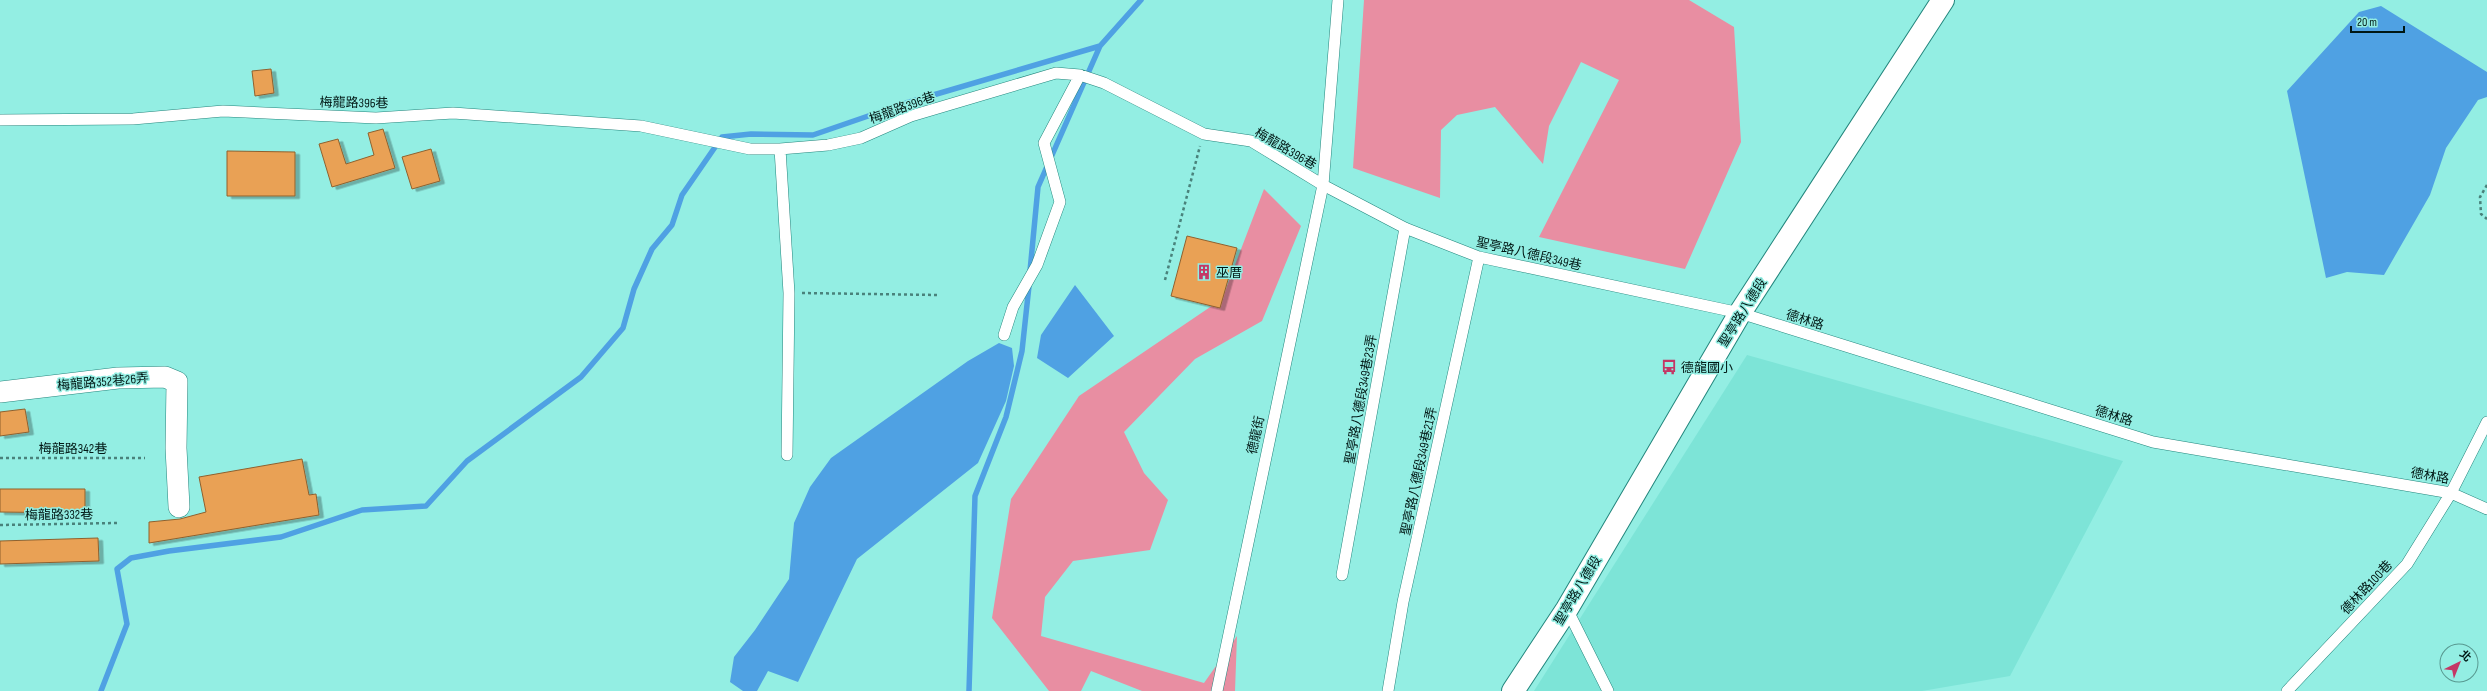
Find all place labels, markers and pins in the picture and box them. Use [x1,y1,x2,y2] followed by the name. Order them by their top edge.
[1195,263,1213,281] building icon: 巫厝
[1216,265,1242,281] place label: 巫厝
[1660,358,1678,376] bus stop icon: 德龍國小
[1681,360,1733,376] place label: 德龍國小

